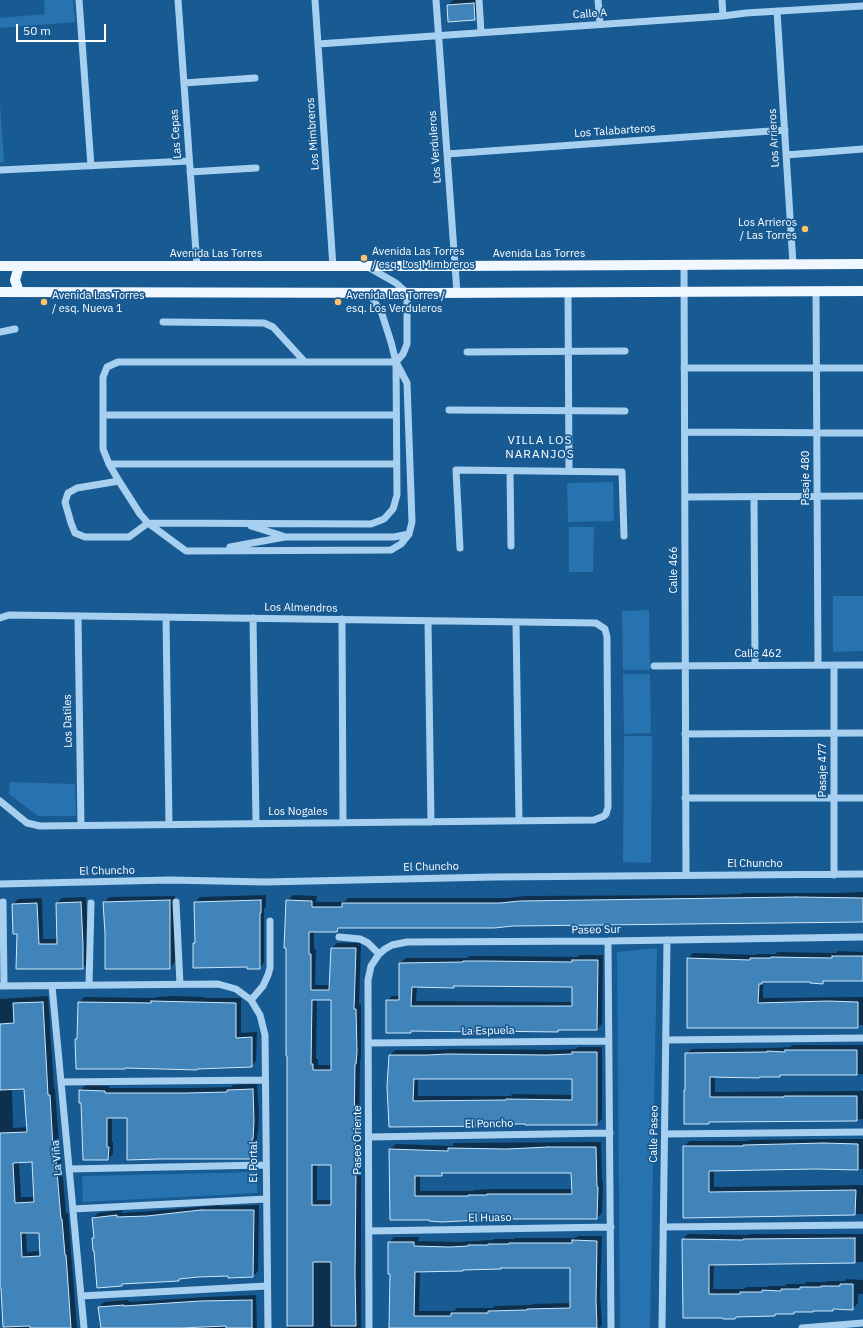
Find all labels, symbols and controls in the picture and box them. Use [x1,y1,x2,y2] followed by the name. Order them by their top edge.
[572,6,608,22] street label: Calle A
[18,16,108,42] scale bar
[23,23,51,38] text: 50 m
[304,97,322,171] street label: Los Mimbreros
[766,108,782,168] street label: Los Arrieros
[168,109,184,159] street label: Las Cepas
[426,110,444,184] street label: Los Verduleros
[574,122,656,140] street label: Los Talabarteros
[738,216,797,242] place label: Los Arrieros / Las Torres
[800,224,810,234] marker: Los Arrieros / Las Torres
[372,245,475,271] place label: Avenida Las Torres / esq. Los Mimbreros
[170,247,262,261] street label: Avenida Las Torres
[493,247,585,261] street label: Avenida Las Torres
[359,253,369,263] marker: Avenida Las Torres / esq. Los Mimbreros
[52,289,145,315] place label: Avenida Las Torres / esq. Nueva 1
[346,289,445,315] place label: Avenida Las Torres / esq. Los Verduleros
[39,297,49,307] marker: Avenida Las Torres / esq. Nueva 1
[333,297,343,307] marker: Avenida Las Torres / esq. Los Verduleros
[505,434,575,462] district label: VILLA LOS NARANJOS
[799,451,813,505] street label: Pasaje 480
[667,546,681,594] street label: Calle 466
[264,601,338,615] street label: Los Almendros
[734,647,782,661] street label: Calle 462
[61,694,75,748] street label: Los Datiles
[816,743,830,797] street label: Pasaje 477
[268,805,328,819] street label: Los Nogales
[727,857,783,871] street label: El Chuncho
[403,860,459,874] street label: El Chuncho
[79,864,135,878] street label: El Chuncho
[571,923,621,937] street label: Paseo Sur
[461,1024,515,1038] street label: La Espuela
[351,1105,365,1175] street label: Paseo Oriente
[647,1105,661,1163] street label: Calle Paseo
[464,1117,514,1131] street label: El Poncho
[49,1140,65,1176] street label: La Viña
[247,1141,261,1183] street label: El Portal
[468,1211,512,1225] street label: El Huaso

